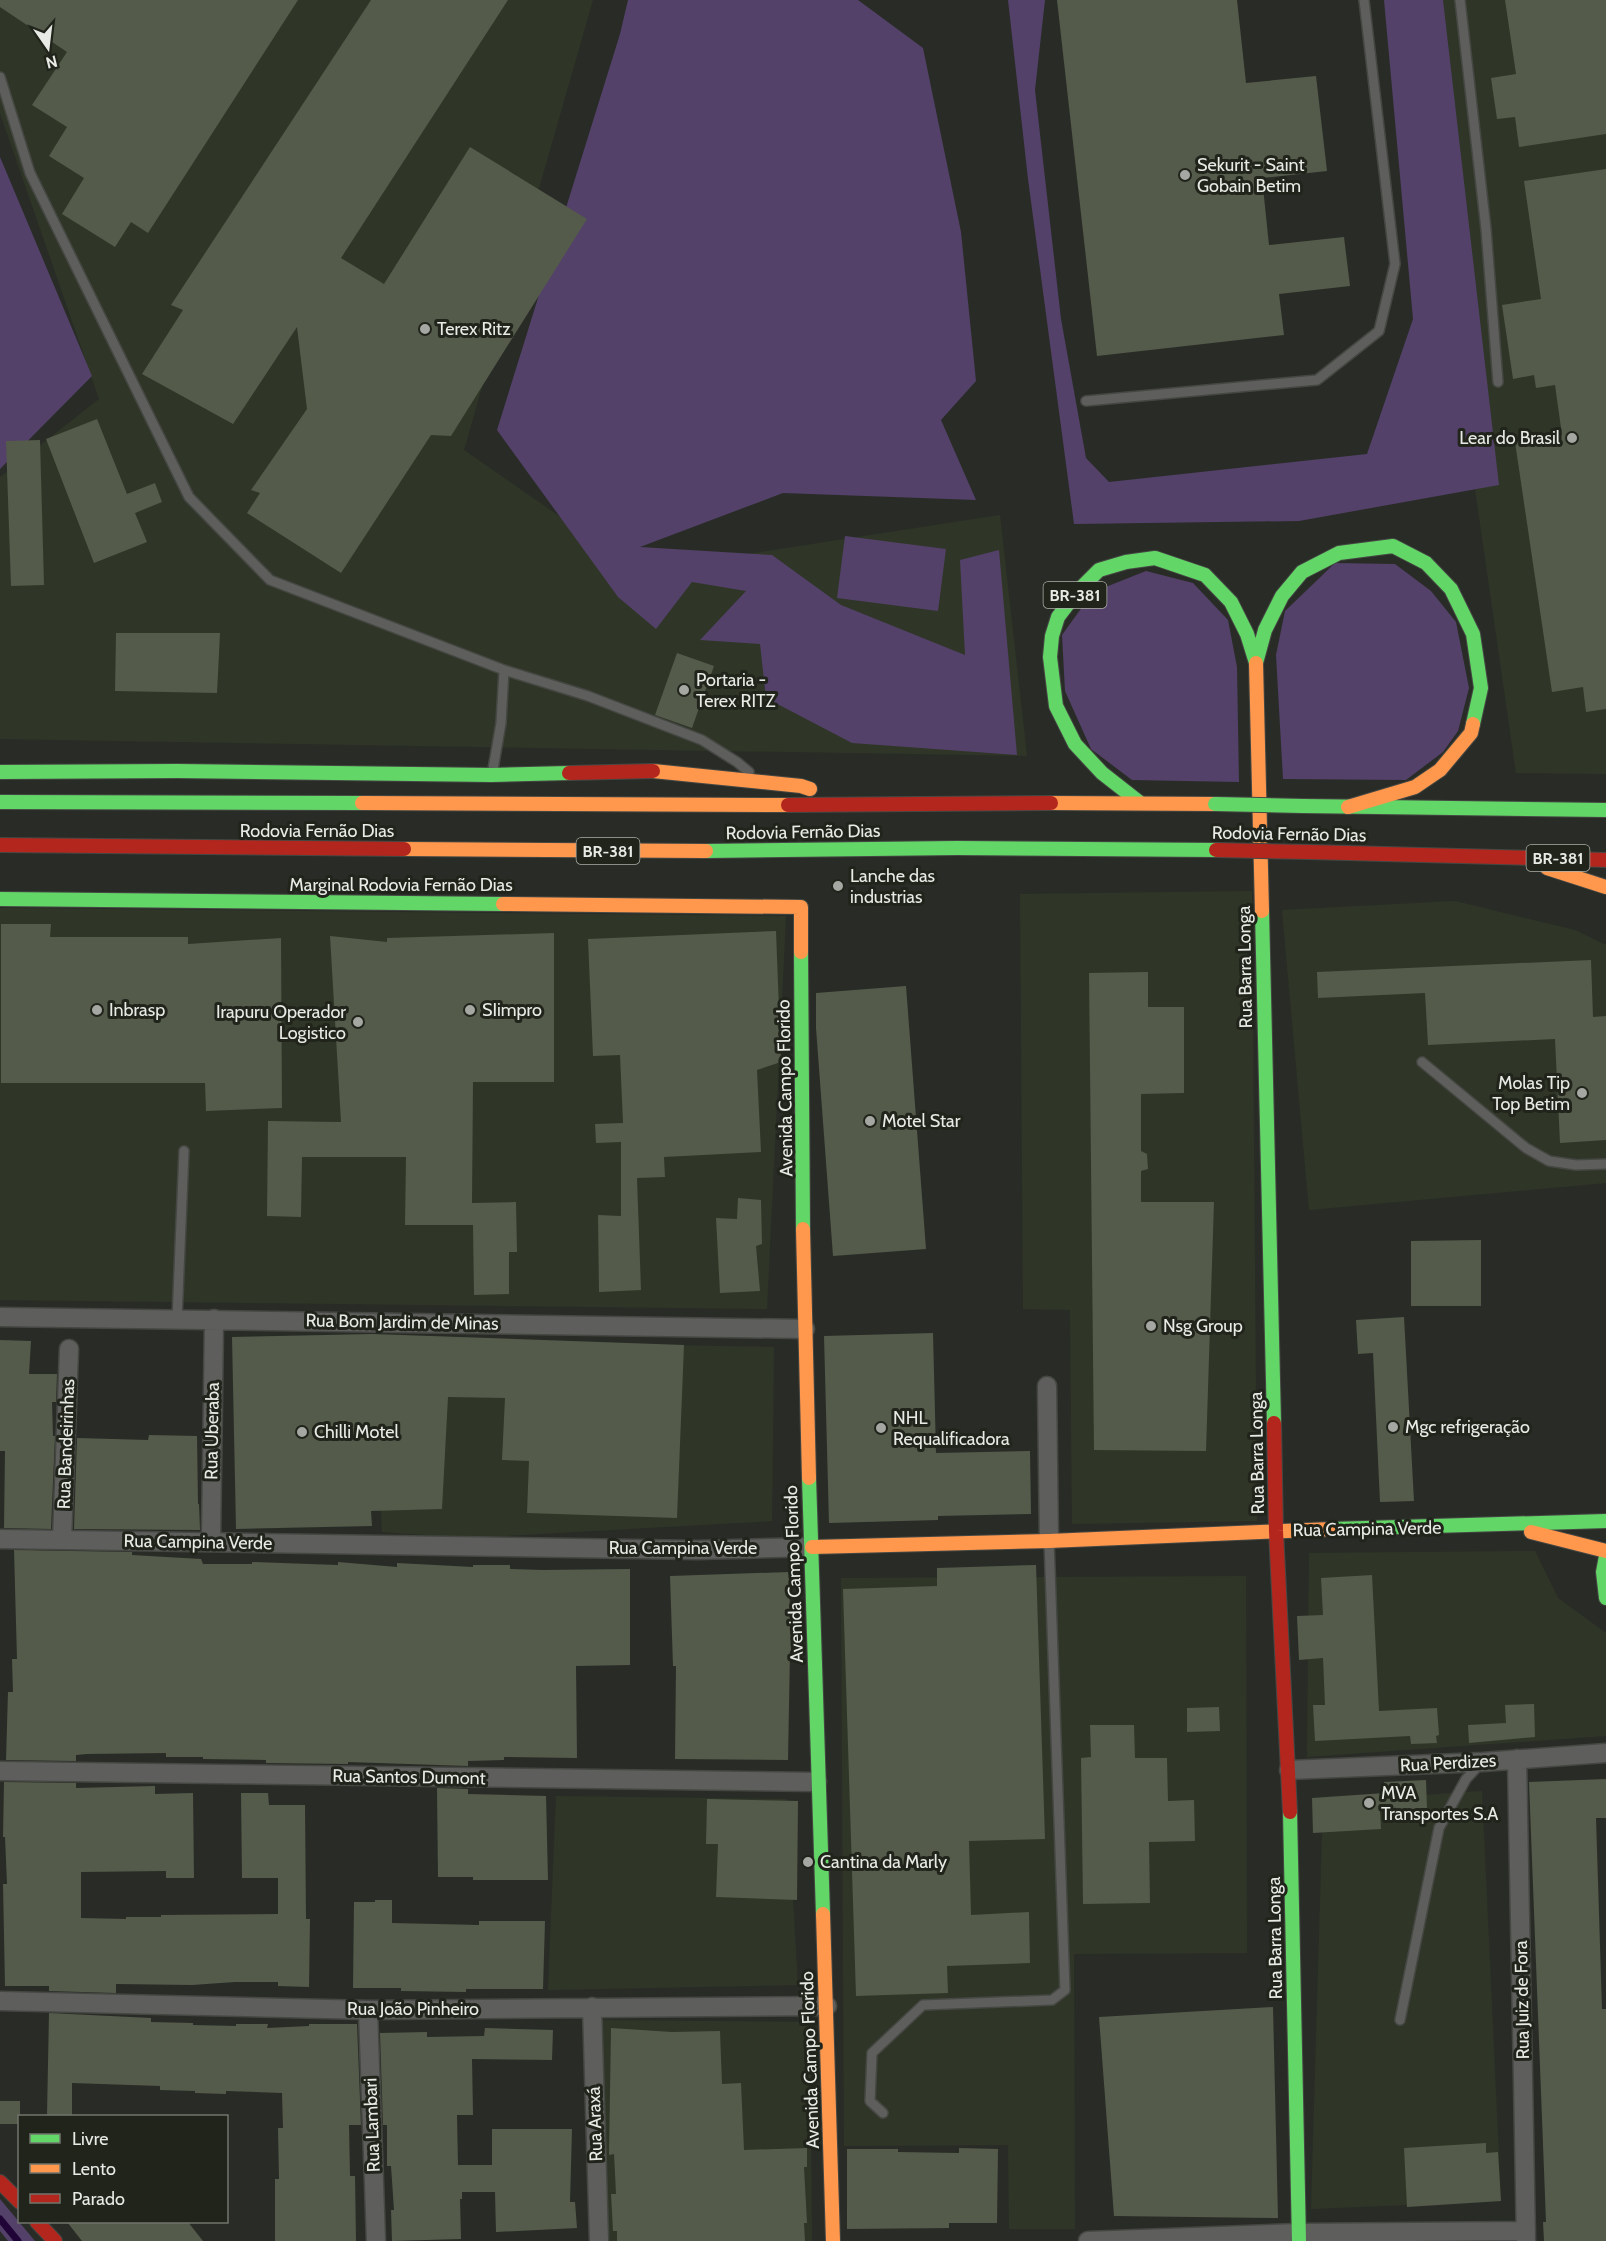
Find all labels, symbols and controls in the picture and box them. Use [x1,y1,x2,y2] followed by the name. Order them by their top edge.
[18,18,78,78] north arrow
[44,51,59,73] text: N
[1197,154,1304,197] place label: Sekurit - Saint Gobain Betim
[1178,168,1192,182] marker: Sekurit - Saint Gobain Betim
[437,318,511,340] place label: Terex Ritz
[418,322,432,336] marker: Terex Ritz
[1459,427,1561,449] place label: Lear do Brasil
[1565,431,1579,445] marker: Lear do Brasil
[1044,582,1106,608] road number: BR-381
[696,669,776,712] place label: Portaria - Terex RITZ
[677,683,691,697] marker: Portaria - Terex RITZ
[240,820,394,842] street label: Rodovia Fernão Dias
[726,820,880,844] street label: Rodovia Fernão Dias
[1212,822,1366,846] street label: Rodovia Fernão Dias
[576,838,640,864] road number: BR-381
[1526,845,1590,871] road number: BR-381
[850,865,935,908] place label: Lanche das industrias
[289,874,513,896] street label: Marginal Rodovia Fernão Dias
[831,879,845,893] marker: Lanche das industrias
[1233,905,1257,1028] street label: Rua Barra Longa
[109,999,165,1021] place label: Inbrasp
[482,999,542,1021] place label: SIimpro
[772,999,798,1177] street label: Avenida Campo Florido
[216,1001,346,1044] place label: Irapuru Operador Logistico
[90,1003,104,1017] marker: Inbrasp
[463,1003,477,1017] marker: SIimpro
[351,1015,365,1029] marker: Irapuru Operador Logistico
[1492,1072,1570,1115] place label: Molas Tip Top Betim
[1575,1086,1589,1100] marker: Molas Tip Top Betim
[882,1110,961,1132] place label: Motel Star
[863,1114,877,1128] marker: Motel Star
[305,1309,499,1335] street label: Rua Bom Jardim de Minas
[1163,1315,1243,1337] place label: Nsg Group
[1144,1319,1158,1333] marker: Nsg Group
[53,1378,79,1510] street label: Rua Bandeirinhas
[200,1382,224,1480] street label: Rua Uberaba
[1245,1391,1269,1514] street label: Rua Barra Longa
[893,1407,1010,1450] place label: NHL Requalificadora
[1405,1416,1530,1438] place label: Mgc refrigeração
[1386,1420,1400,1434] marker: Mgc refrigeração
[314,1421,399,1443] place label: Chilli Motel
[874,1421,888,1435] marker: NHL Requalificadora
[295,1425,309,1439] marker: Chilli Motel
[780,1485,808,1663] street label: Avenida Campo Florido
[1292,1517,1442,1541] street label: Rua Campina Verde
[123,1530,273,1554] street label: Rua Campina Verde
[609,1537,757,1559] street label: Rua Campina Verde
[1399,1749,1497,1777] street label: Rua Perdizes
[332,1765,486,1789] street label: Rua Santos Dumont
[1381,1782,1498,1825] place label: MVA Transportes S.A
[1362,1796,1376,1810] marker: MVA Transportes S.A
[820,1851,947,1873] place label: Cantina da Marly
[801,1855,815,1869] marker: Cantina da Marly
[1263,1876,1287,1999] street label: Rua Barra Longa
[1510,1940,1534,2060] street label: Rua Juiz de Fora
[796,1971,824,2149] street label: Avenida Campo Florido
[347,1998,479,2020] street label: Rua João Pinheiro
[359,2077,385,2173] street label: Rua Lambari
[583,2086,607,2162] street label: Rua Araxá
[18,2115,228,2223] legend
[72,2128,108,2150] text: Livre
[72,2158,116,2180] text: Lento
[72,2188,125,2210] text: Parado

